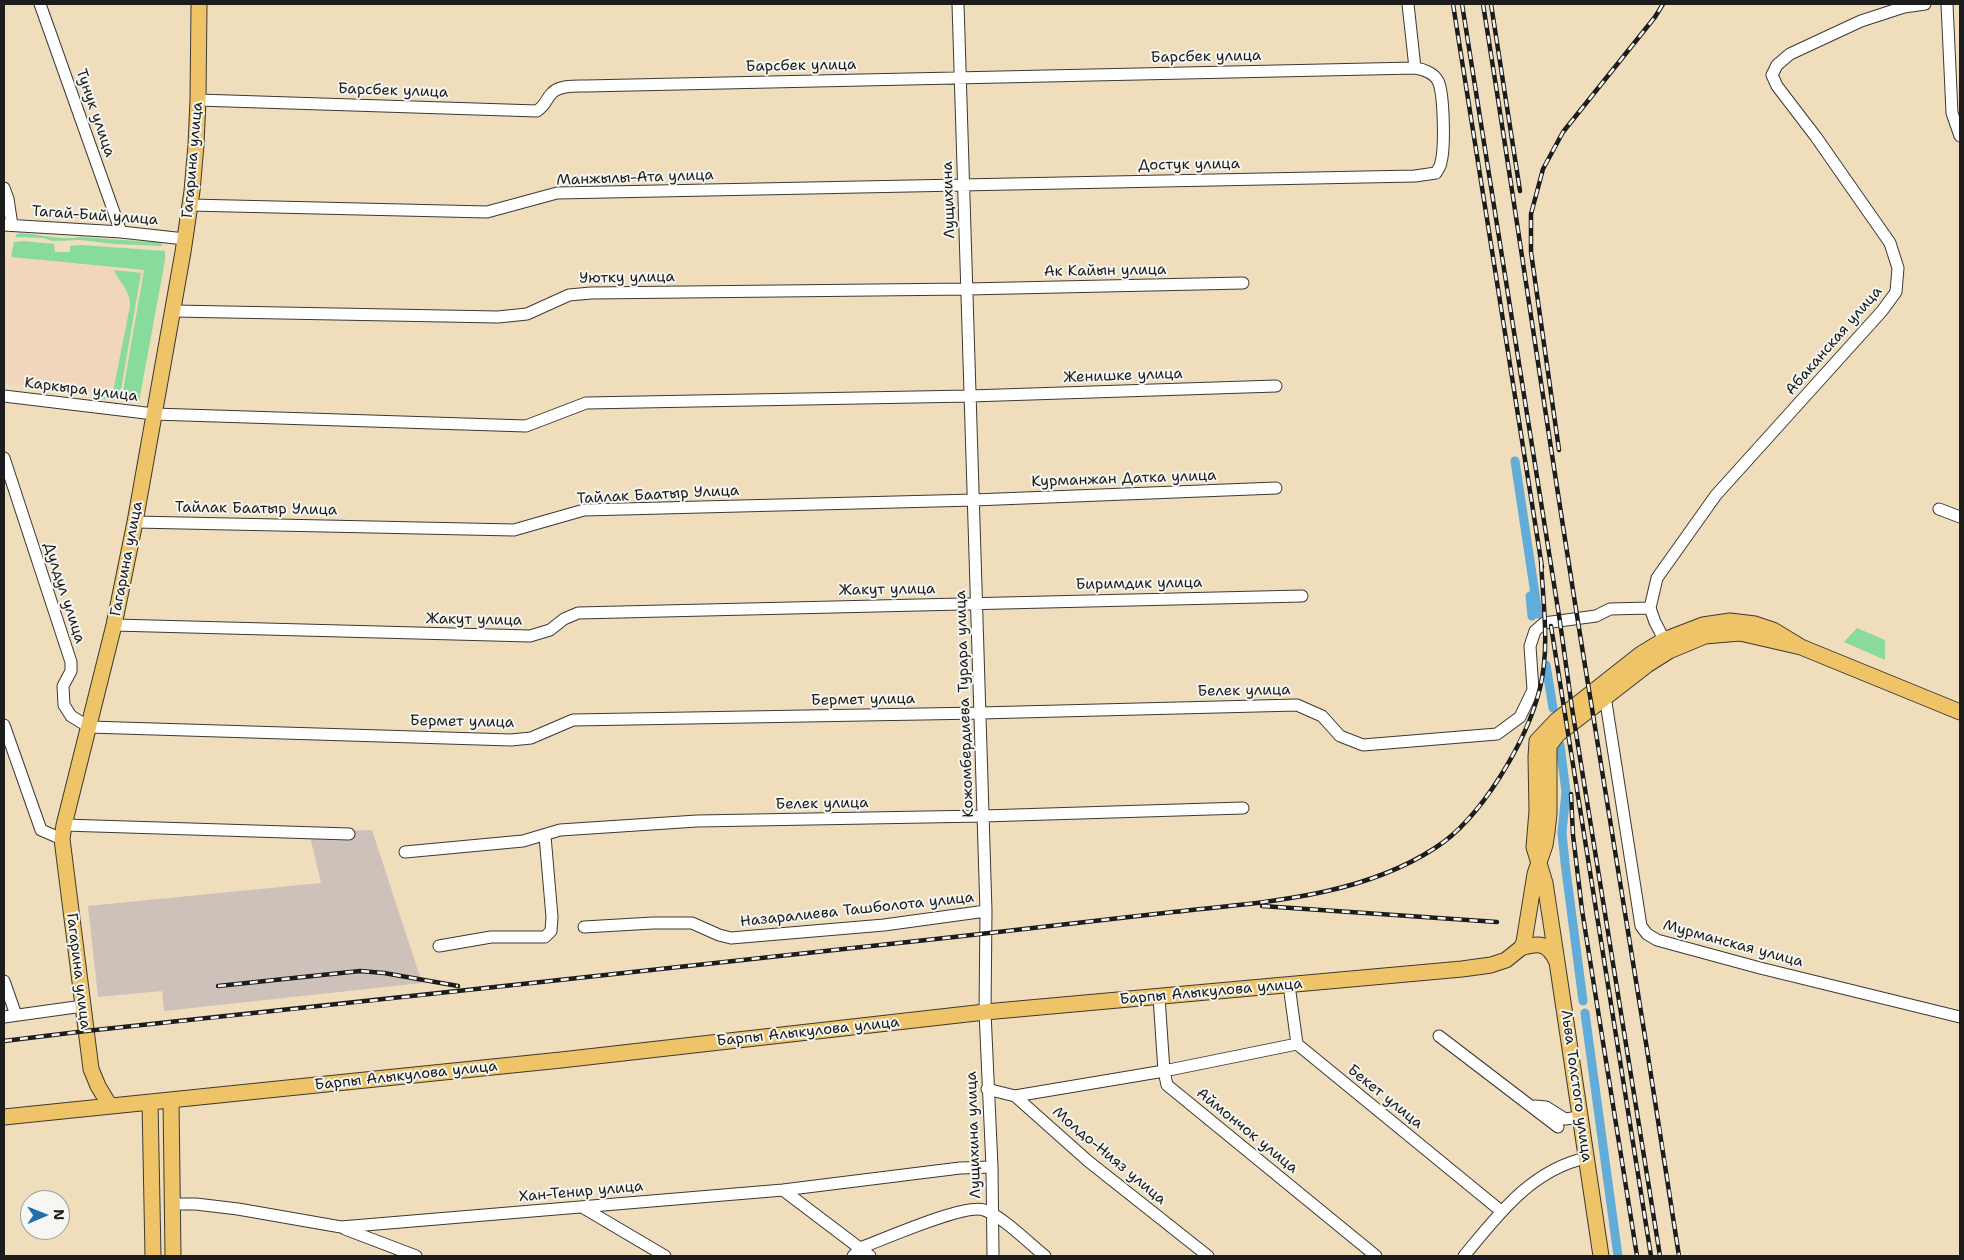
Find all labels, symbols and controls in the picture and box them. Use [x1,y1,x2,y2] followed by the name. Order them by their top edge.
[1151,47,1261,67] street label: Барсбек улица
[746,56,856,76] street label: Барсбек улица
[71,66,119,160] street label: Тунук улица
[337,80,449,102] street label: Барсбек улица
[179,101,207,219] street label: Гагарина улица
[1138,155,1240,175] street label: Достук улица
[939,161,959,239] street label: Лущихина
[556,166,714,190] street label: Манжылы-Ата улица
[31,203,159,229] street label: Тагай-Бий улица
[1044,261,1166,281] street label: Ак Кайын улица
[579,268,675,288] street label: Уютку улица
[1782,283,1886,399] street label: Абаканская улица
[1063,365,1183,387] street label: Женишке улица
[23,374,139,406] street label: Каркыра улица
[1031,467,1217,491] street label: Курманжан Датка улица
[576,482,740,508] street label: Тайлак Баатыр Улица
[175,499,337,519] street label: Тайлак Баатыр Улица
[107,500,147,618] street label: Гагарина улица
[39,540,89,646] street label: Дулдул улица
[1075,574,1203,594] street label: Биримдик улица
[839,580,935,600] street label: Жакут улица
[952,590,978,818] street label: Кожомбердиева Турара улица
[426,610,522,630] street label: Жакут улица
[1197,681,1291,701] street label: Белек улица
[811,690,915,710] street label: Бермет улица
[410,712,514,732] street label: Бермет улица
[775,794,869,814] street label: Белек улица
[739,889,975,931] street label: Назаралиева Ташболота улица
[62,912,94,1030] street label: Гагарина улица
[1661,917,1805,971] street label: Мурманская улица
[1119,975,1303,1009] street label: Барпы Алыкулова улица
[1556,1009,1596,1163] street label: Льва Толстого улица
[716,1013,900,1051] street label: Барпы Алыкулова улица
[314,1057,498,1095] street label: Барпы Алыкулова улица
[1344,1061,1426,1133] street label: Бекет улица
[963,1071,985,1199] street label: Лущихина улица
[1193,1085,1301,1177] street label: Аймончок улица
[1048,1103,1170,1209] street label: Молдо-Нияз улица
[518,1178,644,1206] street label: Хан-Тенир улица
[20,1190,70,1240] north arrow
[50,1209,68,1220] text: N

